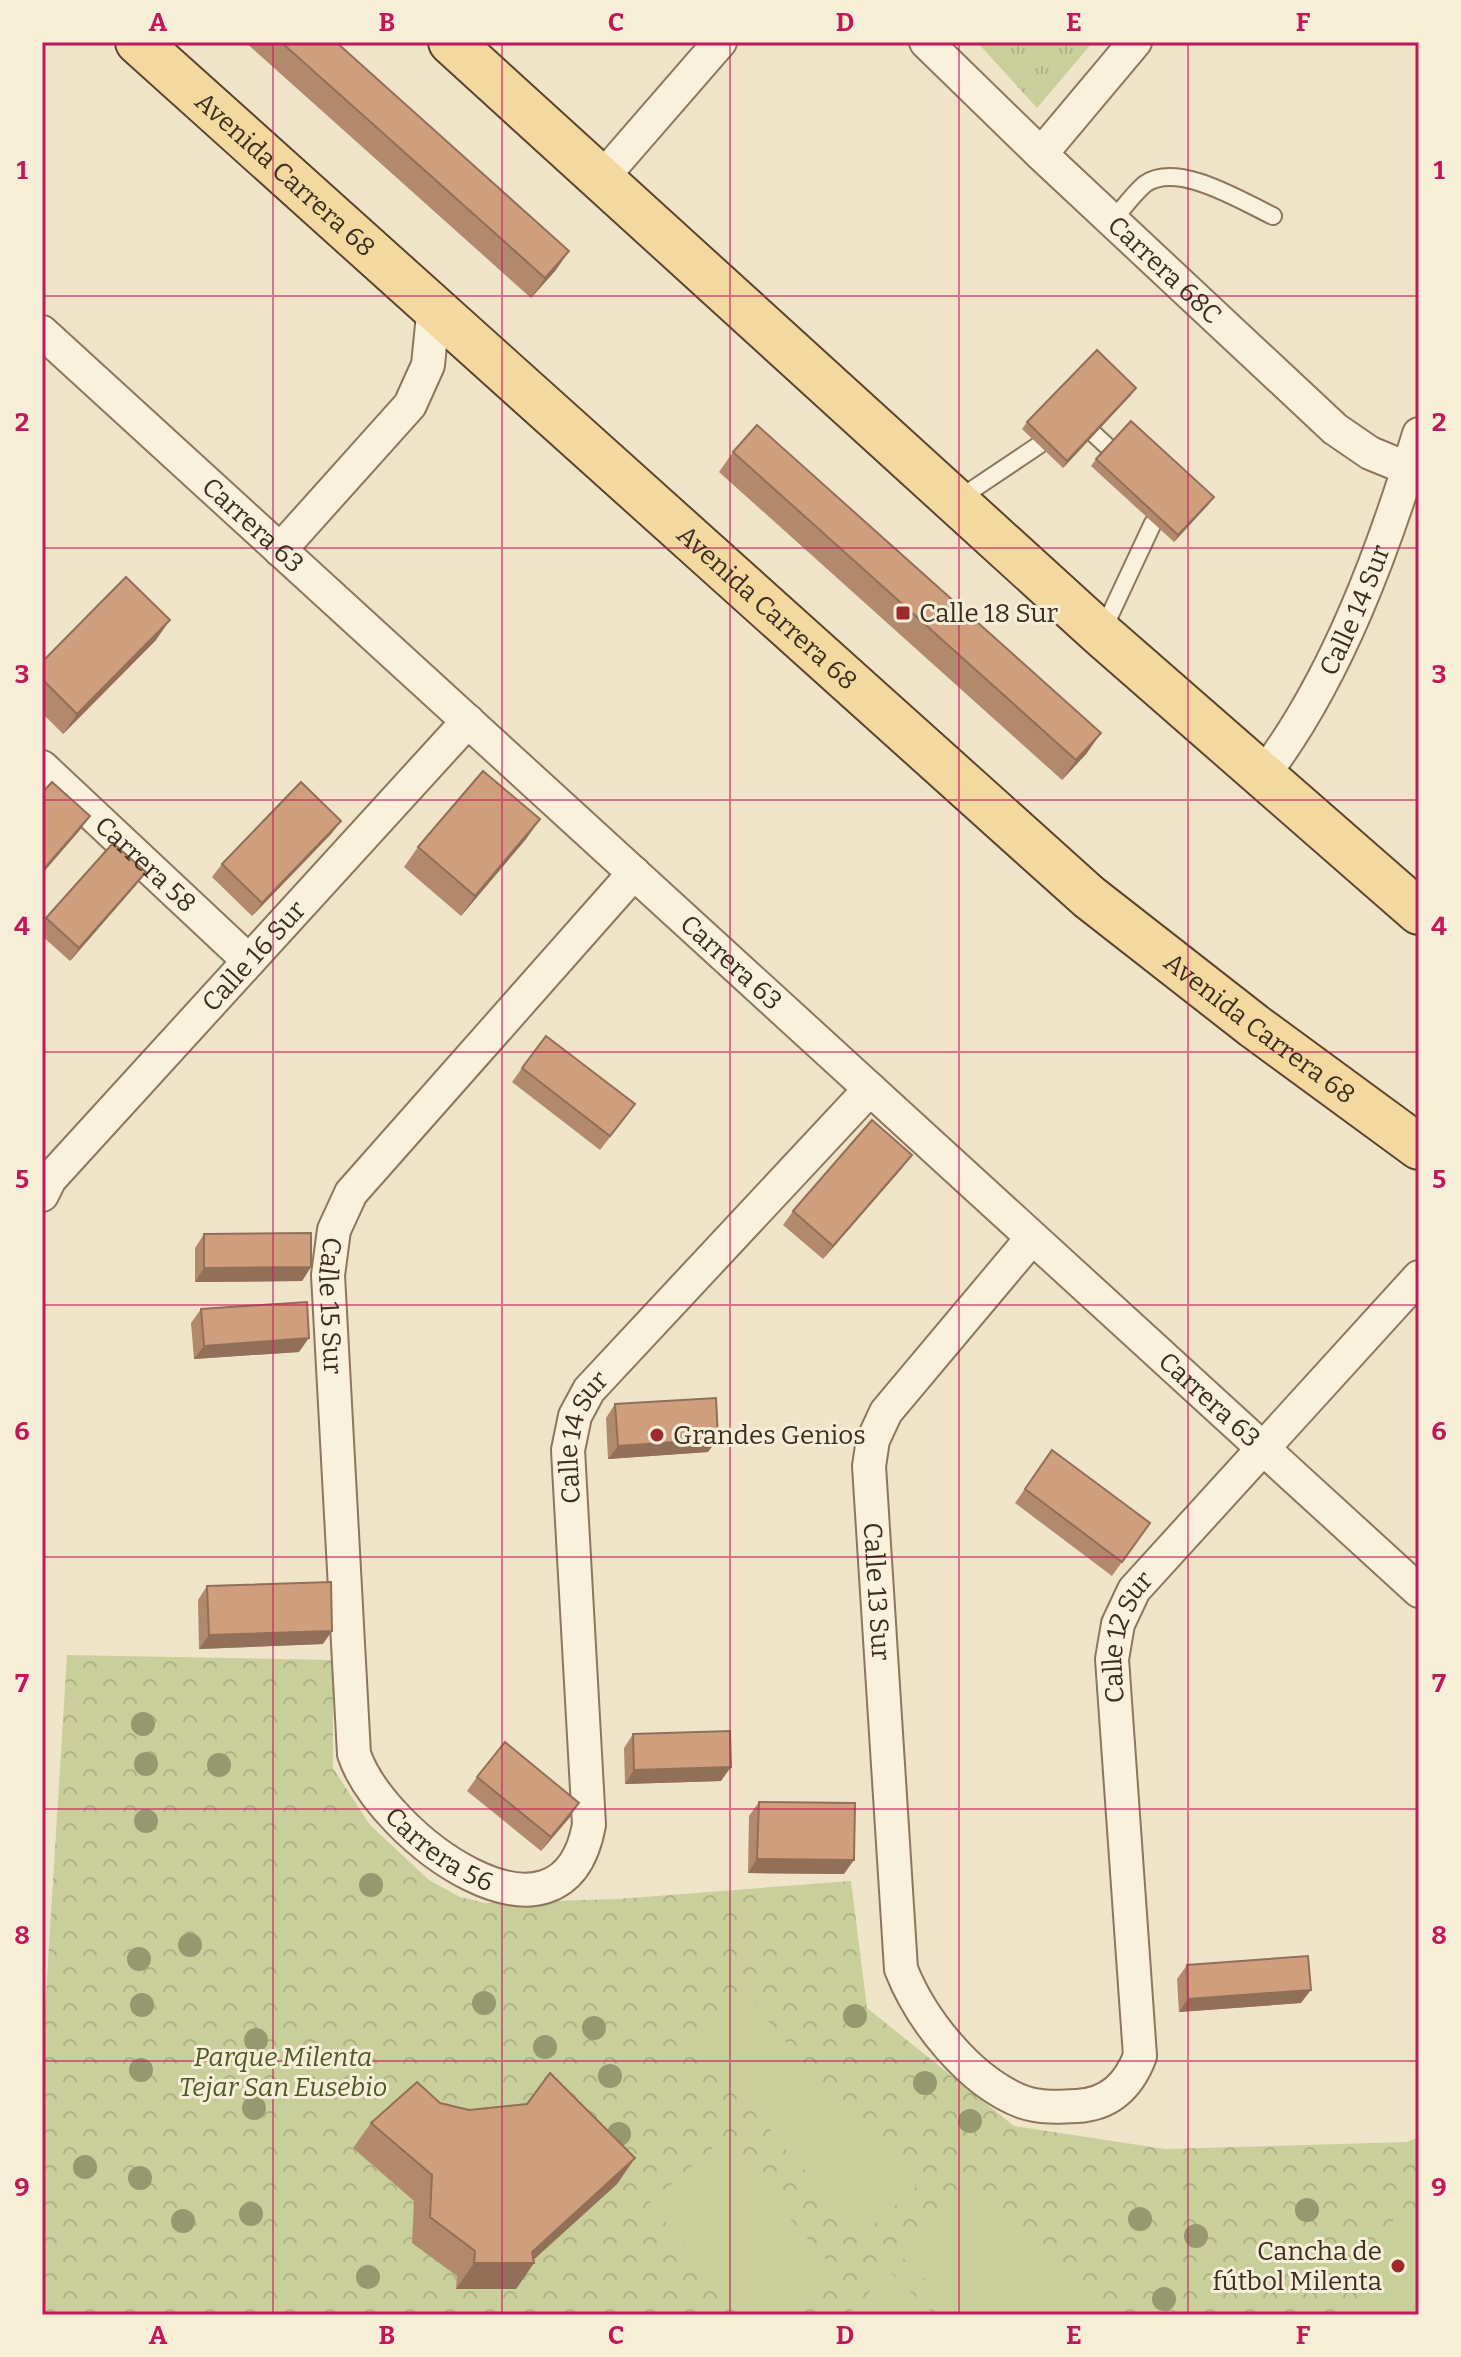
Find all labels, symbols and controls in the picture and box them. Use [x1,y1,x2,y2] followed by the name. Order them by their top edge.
[149,7,168,38] text: A
[379,7,395,38] text: B
[608,7,624,38] text: C
[836,7,854,38] text: D
[1066,7,1082,38] text: E
[1296,7,1311,38] text: F
[189,86,381,264] street label: Avenida Carrera 68
[16,155,28,186] text: 1
[1433,155,1445,186] text: 1
[1101,210,1228,331] street label: Carrera 68C
[15,407,29,438] text: 2
[1432,407,1446,438] text: 2
[196,471,310,580] street label: Carrera 63
[670,519,863,697] street label: Avenida Carrera 68
[1313,540,1397,681] street label: Calle 14 Sur
[919,598,1059,629] place label: Calle 18 Sur
[894,604,912,622] marker: Calle 18 Sur
[15,659,29,690] text: 3
[1432,659,1446,690] text: 3
[89,810,202,919] street label: Carrera 58
[196,894,313,1018] street label: Calle 16 Sur
[674,908,788,1017] street label: Carrera 63
[14,911,30,942] text: 4
[1431,911,1447,942] text: 4
[1158,947,1361,1111] street label: Avenida Carrera 68
[15,1164,29,1195] text: 5
[1432,1164,1446,1195] text: 5
[312,1235,348,1376] street label: Calle 15 Sur
[1152,1346,1266,1454] street label: Carrera 63
[553,1364,615,1505] street label: Calle 14 Sur
[14,1416,30,1447] text: 6
[1431,1416,1447,1447] text: 6
[673,1420,866,1451] place label: Grandes Genios
[648,1426,666,1444] marker: Grandes Genios
[857,1521,896,1662] street label: Calle 13 Sur
[1097,1565,1160,1704] street label: Calle 12 Sur
[15,1668,29,1699] text: 7
[1432,1668,1446,1699] text: 7
[378,1801,497,1898] street label: Carrera 56
[14,1920,30,1951] text: 8
[1431,1920,1447,1951] text: 8
[179,2042,387,2103] park label: Parque Milenta Tejar San Eusebio
[14,2172,30,2203] text: 9
[1431,2172,1447,2203] text: 9
[1212,2236,1382,2297] place label: Cancha de fútbol Milenta
[1389,2257,1407,2275] marker: Cancha de fútbol Milenta
[149,2320,168,2351] text: A
[379,2320,395,2351] text: B
[608,2320,624,2351] text: C
[836,2320,854,2351] text: D
[1066,2320,1082,2351] text: E
[1296,2320,1311,2351] text: F

